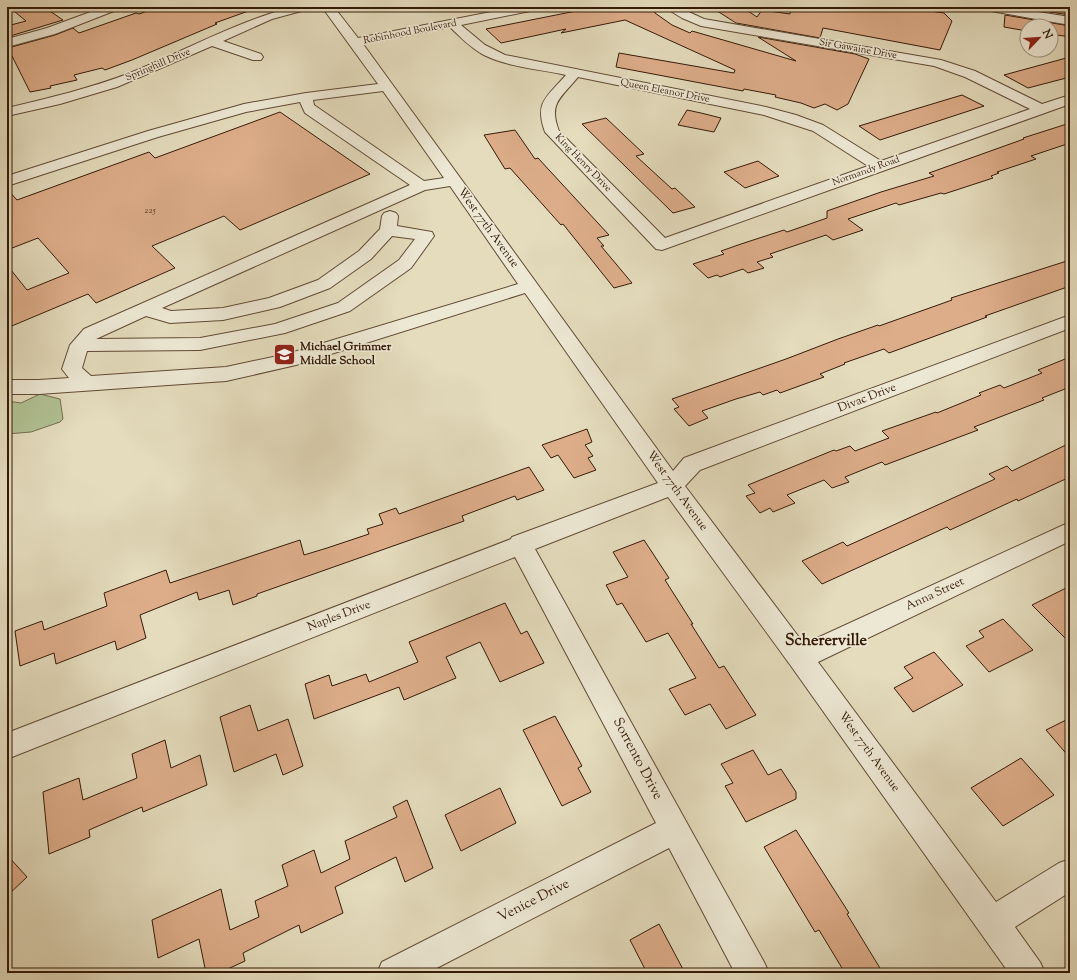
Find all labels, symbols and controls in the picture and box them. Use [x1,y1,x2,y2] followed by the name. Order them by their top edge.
[362,16,458,48] street label: Robinhood Boulevard
[1019,18,1059,58] north arrow
[1038,26,1056,42] text: N
[818,35,898,63] street label: Sir Gawaine Drive
[123,44,193,85] street label: Springhill Drive
[619,75,711,107] street label: Queen Eleanor Drive
[551,130,615,196] street label: King Henry Drive
[830,152,902,190] street label: Normandy Road
[453,184,523,272] street label: West 77th Avenue
[144,204,156,217] house number: 225
[299,338,392,370] place label: Michael Grimmer Middle School
[271,341,297,367] school or university icon: Michael Grimmer Middle School
[835,378,899,417] street label: Divac Drive
[642,447,712,535] street label: West 77th Avenue
[903,573,967,615] street label: Anna Street
[305,596,374,636] street label: Naples Drive
[785,630,868,653] district label: Schererville
[834,708,904,796] street label: West 77th Avenue
[607,714,667,804] street label: Sorrento Drive
[495,874,573,928] street label: Venice Drive

